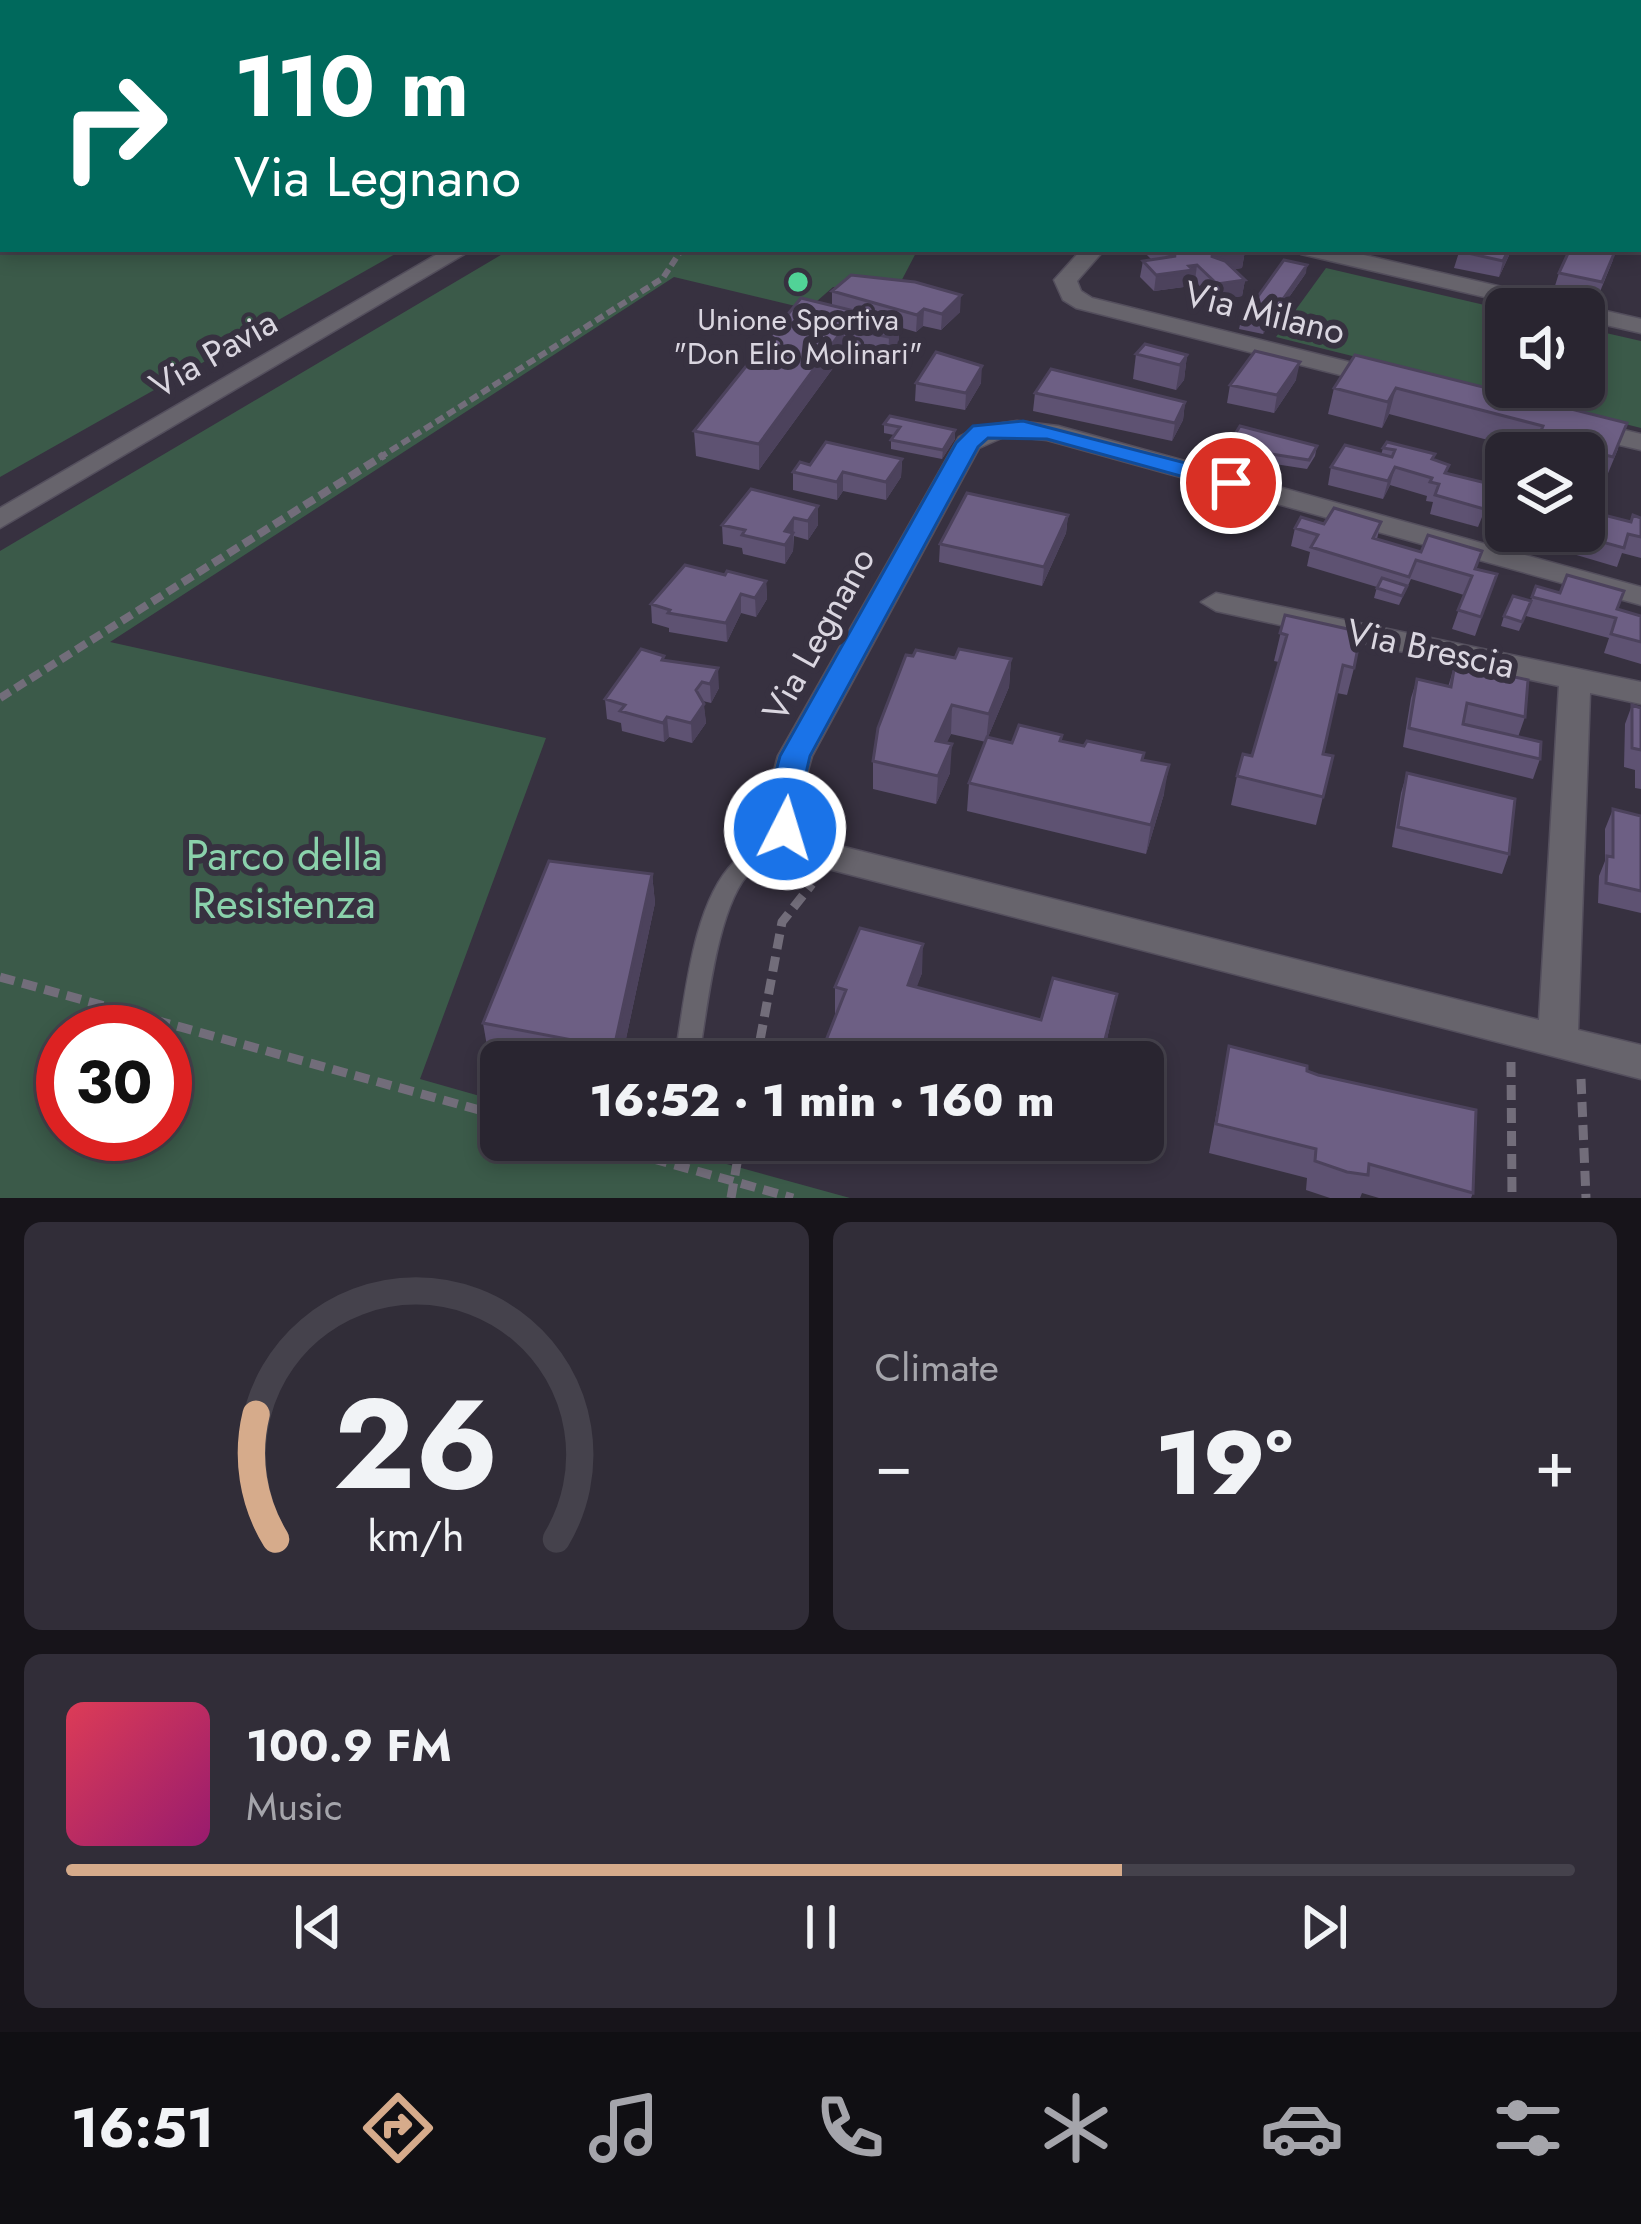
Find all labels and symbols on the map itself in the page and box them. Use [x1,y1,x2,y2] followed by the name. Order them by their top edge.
[1179,267,1351,357] street label: Via Milano
[785,269,811,295] marker: Unione Sportiva "Don Elio Molinari"
[140,296,286,410] street label: Via Pavia
[673,298,923,375] place label: Unione Sportiva "Don Elio Molinari"
[1180,432,1282,534] pin
[749,538,887,730] street label: Via Legnano
[1342,605,1520,691] street label: Via Brescia
[722,766,848,892] position arrow
[186,825,382,934] park label: Parco della Resistenza
[36,1005,192,1161] speed limit sign: 30

